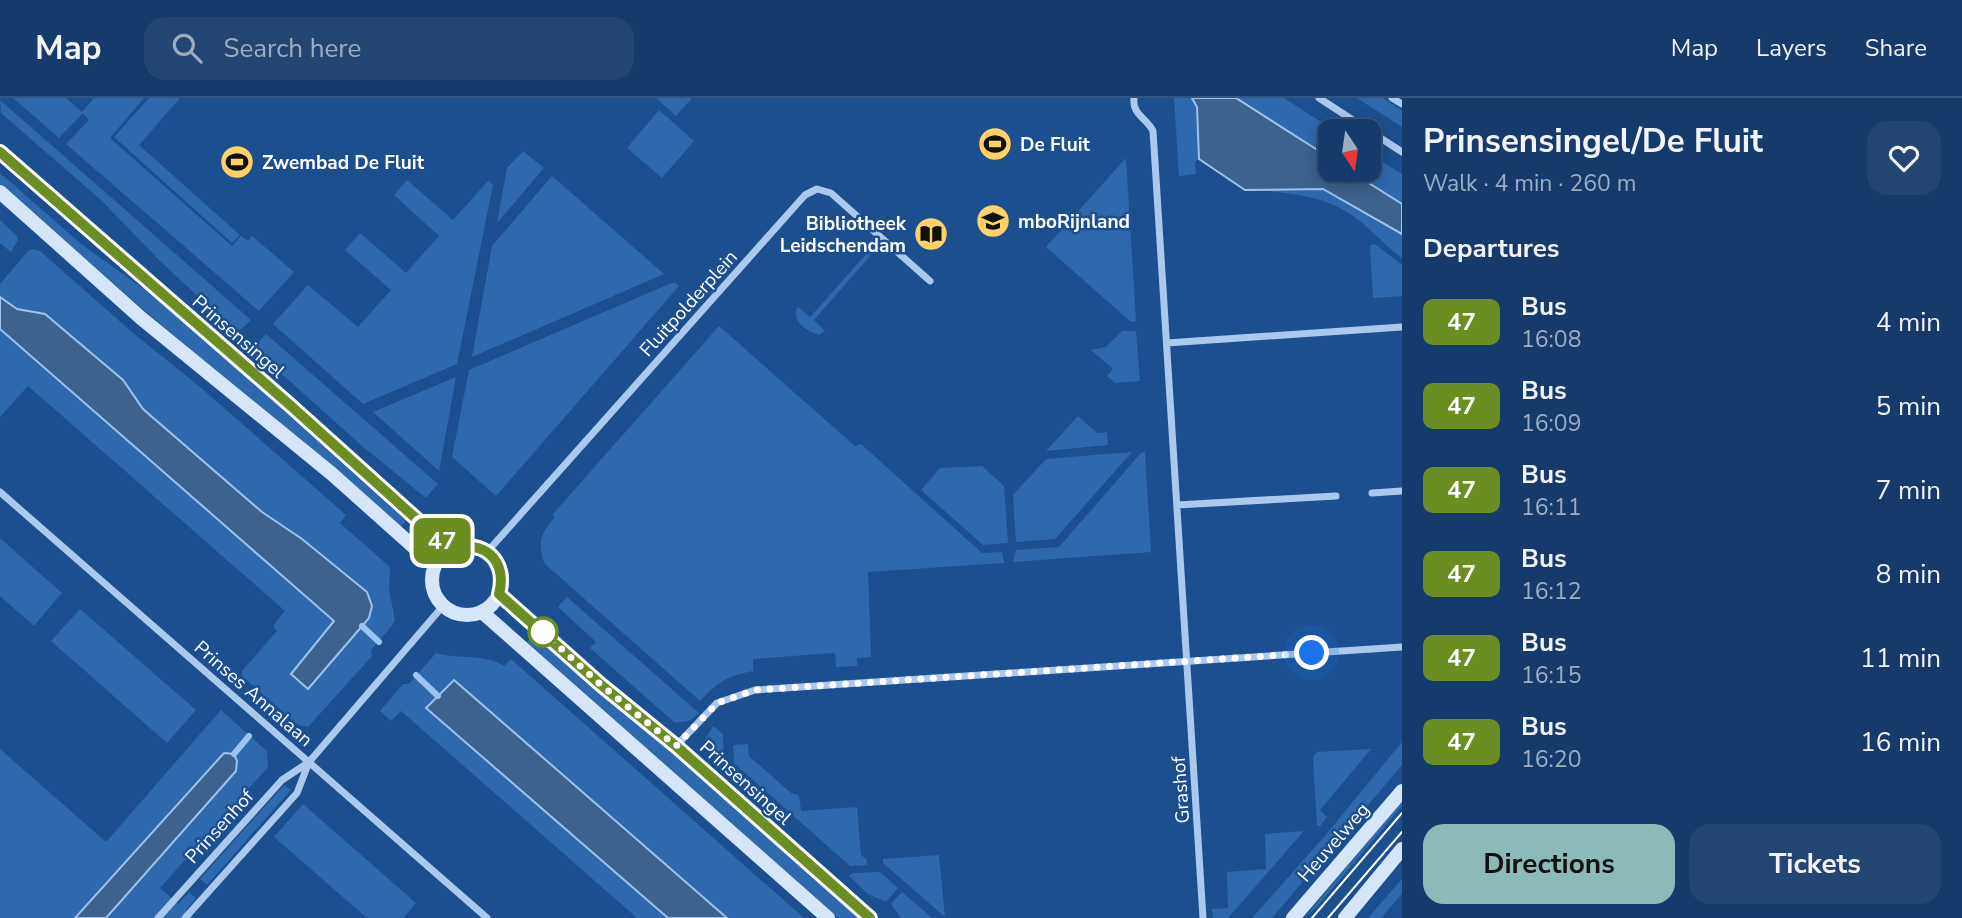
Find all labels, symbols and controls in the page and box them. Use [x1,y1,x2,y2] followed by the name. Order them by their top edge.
[144,17,634,80] search box
[35,26,102,71] text: Map
[168,29,206,67] icon: search
[224,31,361,66] text: Search here
[1671,32,1718,64] text: Map
[1756,32,1827,64] text: Layers
[1865,32,1927,64] text: Share
[1318,119,1381,182] north arrow
[1318,119,1381,182] map controls
[1423,119,1763,164] text: Prinsensingel/De Fluit
[1867,121,1941,195] button: heart
[976,125,1014,163] sports icon: De Fluit
[1020,132,1090,158] place label: De Fluit
[218,143,256,181] sports icon: Zwembad De Fluit
[262,150,425,176] place label: Zwembad De Fluit
[1423,168,1636,199] text: Walk · 4 min · 260 m
[974,202,1012,240] school or university icon: mboRijnland
[1018,209,1130,235] place label: mboRijnland
[780,211,907,259] place label: Bibliotheek Leidschendam
[912,215,950,253] library icon: Bibliotheek Leidschendam
[1423,231,1559,266] text: Departures
[634,245,744,362] street label: Fluitpolderplein
[186,289,291,385] street label: Prinsensingel
[1521,289,1567,324] text: Bus
[1876,305,1941,340] text: 4 min
[1447,306,1476,338] text: 47
[1521,324,1581,355] text: 16:08
[1521,373,1567,408] text: Bus
[1876,389,1941,424] text: 5 min
[1447,390,1476,422] text: 47
[1521,408,1581,439] text: 16:09
[1521,457,1567,492] text: Bus
[1876,473,1941,508] text: 7 min
[1447,474,1476,506] text: 47
[1521,492,1581,523] text: 16:11
[410,518,474,564] line badge: 47
[428,525,456,557] text: 47
[1521,541,1567,576] text: Bus
[1876,557,1941,592] text: 8 min
[1447,558,1476,590] text: 47
[1521,576,1581,607] text: 16:12
[528,617,558,647] unlabelled marker
[1521,625,1567,660] text: Bus
[189,635,318,752] street label: Prinses Annalaan
[1294,635,1329,670] your location
[1860,641,1941,676] text: 11 min
[1447,642,1476,674] text: 47
[1521,660,1581,691] text: 16:15
[1521,709,1567,744] text: Bus
[1860,725,1941,760] text: 16 min
[1447,726,1476,758] text: 47
[694,735,797,831] street label: Prinsensingel
[1521,744,1581,775] text: 16:20
[1166,755,1196,824] street label: Grashof
[179,783,260,869] street label: Prinsenhof
[1292,797,1376,888] street label: Heuvelweg
[1423,824,1675,904] button: Directions
[1689,824,1941,904] button: Tickets

